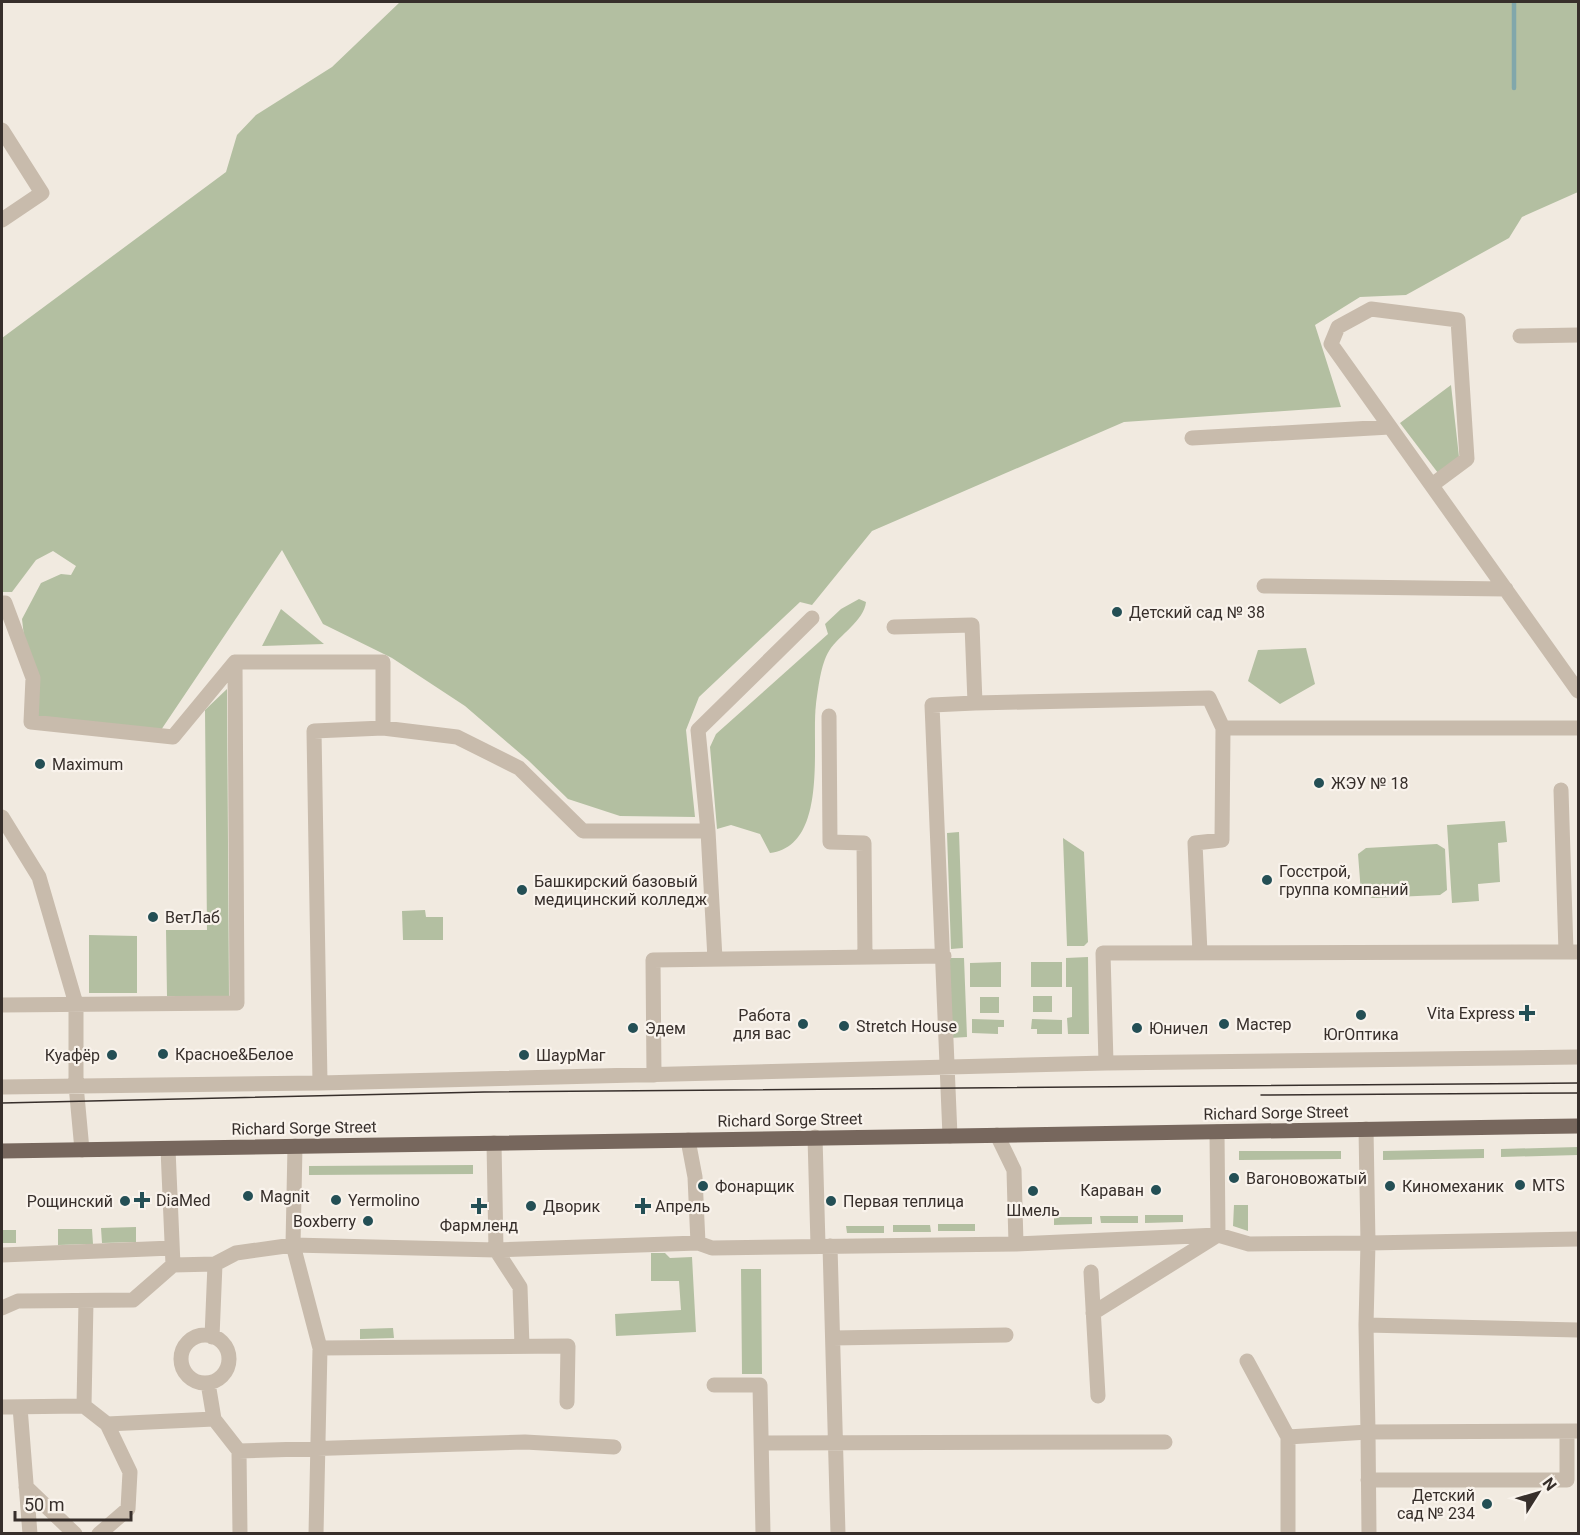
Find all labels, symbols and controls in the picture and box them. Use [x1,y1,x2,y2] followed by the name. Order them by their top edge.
[1129,603,1265,622] place label: Детский сад № 38
[1110,605,1124,619] marker: Детский сад № 38
[52,755,123,774] place label: Maximum
[33,757,47,771] marker: Maximum
[1331,774,1409,793] place label: ЖЭУ № 18
[1312,776,1326,790] marker: ЖЭУ № 18
[1279,862,1408,899] place label: Госстрой, группа компаний
[534,872,708,909] place label: Башкирский базовый медицинский колледж
[1260,873,1274,887] marker: Госстрой, группа компаний
[515,883,529,897] marker: Башкирский базовый медицинский колледж
[165,908,220,927] place label: ВетЛаб
[146,910,160,924] marker: ВетЛаб
[1427,1004,1515,1023] place label: Vita Express
[733,1006,791,1043] place label: Работа для вас
[1520,1006,1534,1020] marker: Vita Express
[1354,1008,1368,1022] marker: ЮгОптика
[1236,1015,1292,1034] place label: Мастер
[796,1017,810,1031] marker: Работа для вас
[856,1017,957,1036] place label: Stretch House
[1217,1017,1231,1031] marker: Мастер
[645,1019,686,1038] place label: Эдем
[837,1019,851,1033] marker: Stretch House
[1149,1019,1208,1038] place label: Юничел
[626,1021,640,1035] marker: Эдем
[1130,1021,1144,1035] marker: Юничел
[1323,1025,1399,1044] place label: ЮгОптика
[175,1045,293,1064] place label: Красное&Белое
[45,1046,100,1065] place label: Куафёр
[536,1046,606,1065] place label: ШаурМаг
[156,1047,170,1061] marker: Красное&Белое
[105,1048,119,1062] marker: Куафёр
[517,1048,531,1062] marker: ШаурМаг
[1203,1102,1349,1124] street label: Richard Sorge Street
[717,1109,863,1131] street label: Richard Sorge Street
[231,1117,377,1139] street label: Richard Sorge Street
[1246,1169,1367,1188] place label: Вагоновожатый
[1227,1171,1241,1185] marker: Вагоновожатый
[1532,1176,1565,1195] place label: MTS
[715,1177,795,1196] place label: Фонарщик
[1402,1177,1504,1196] place label: Киномеханик
[1513,1178,1527,1192] marker: MTS
[696,1179,710,1193] marker: Фонарщик
[1383,1179,1397,1193] marker: Киномеханик
[1080,1181,1144,1200] place label: Караван
[1149,1183,1163,1197] marker: Караван
[1026,1184,1040,1198] marker: Шмель
[260,1187,310,1206] place label: Magnit
[241,1189,255,1203] marker: Magnit
[133,1191,151,1209] marker: DiaMed
[156,1191,211,1210] place label: DiaMed
[348,1191,420,1210] place label: Yermolino
[27,1192,113,1211] place label: Рощинский
[843,1192,964,1211] place label: Первая теплица
[329,1193,343,1207] marker: Yermolino
[118,1194,132,1208] marker: Рощинский
[824,1194,838,1208] marker: Первая теплица
[543,1197,601,1216] place label: Дворик
[655,1197,710,1216] place label: Апрель
[472,1199,486,1213] marker: Фармленд
[524,1199,538,1213] marker: Дворик
[636,1199,650,1213] marker: Апрель
[1006,1201,1060,1220] place label: Шмель
[293,1212,356,1231] place label: Boxberry
[361,1214,375,1228] marker: Boxberry
[440,1216,519,1235] place label: Фармленд
[1508,1463,1568,1523] north arrow
[1539,1474,1561,1495] text: N
[15,1484,130,1522] scale bar
[1397,1486,1475,1523] place label: Детский сад № 234
[24,1494,64,1515] text: 50 m
[1480,1497,1494,1511] marker: Детский сад № 234

